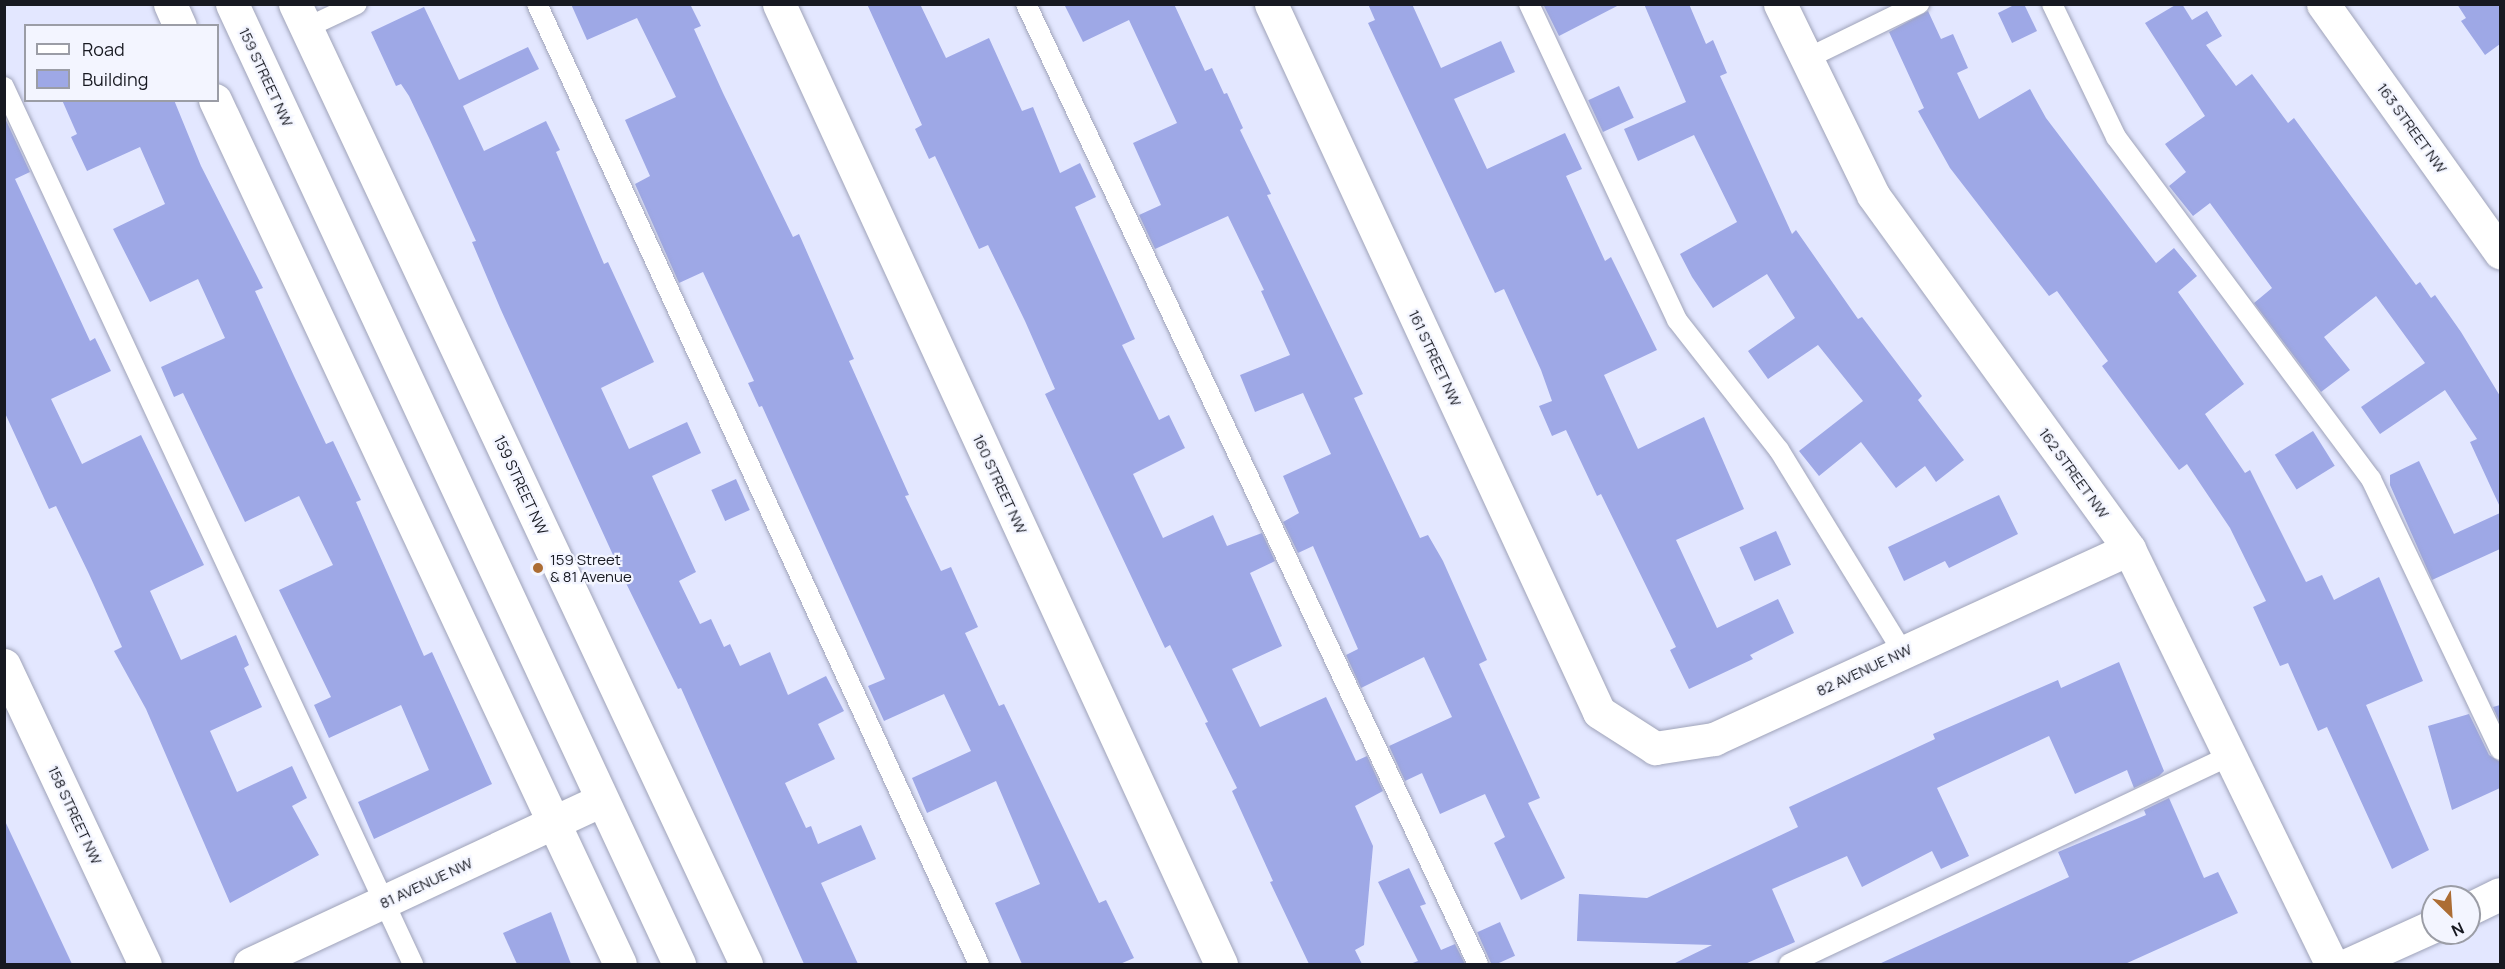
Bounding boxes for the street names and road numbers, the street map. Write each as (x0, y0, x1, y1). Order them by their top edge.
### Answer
street label: 159 STREET NW (235, 24, 297, 130)
street label: 163 STREET NW (2373, 79, 2451, 177)
street label: 161 STREET NW (1405, 307, 1465, 409)
street label: 162 STREET NW (2035, 424, 2113, 522)
street label: 160 STREET NW (969, 431, 1031, 537)
street label: 159 STREET NW (490, 432, 552, 538)
street label: 82 AVENUE NW (1814, 640, 1914, 700)
street label: 158 STREET NW (44, 763, 106, 867)
street label: 81 AVENUE NW (377, 854, 475, 912)

